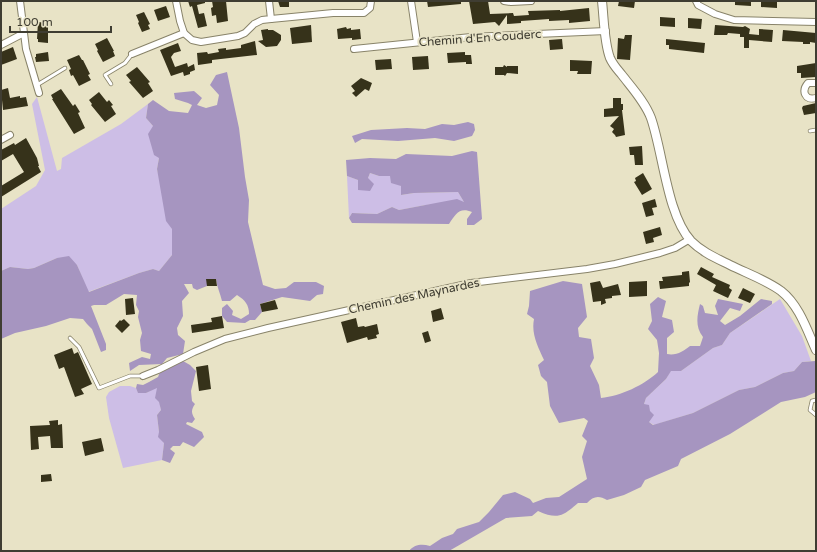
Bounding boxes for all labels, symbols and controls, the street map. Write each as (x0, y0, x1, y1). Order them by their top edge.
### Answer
scale bar (10, 8, 111, 34)
text: 100 m (16, 15, 53, 29)
street label: Chemin d'En Couderc (418, 27, 542, 49)
street label: Chemin des Maynardes (347, 275, 481, 317)

